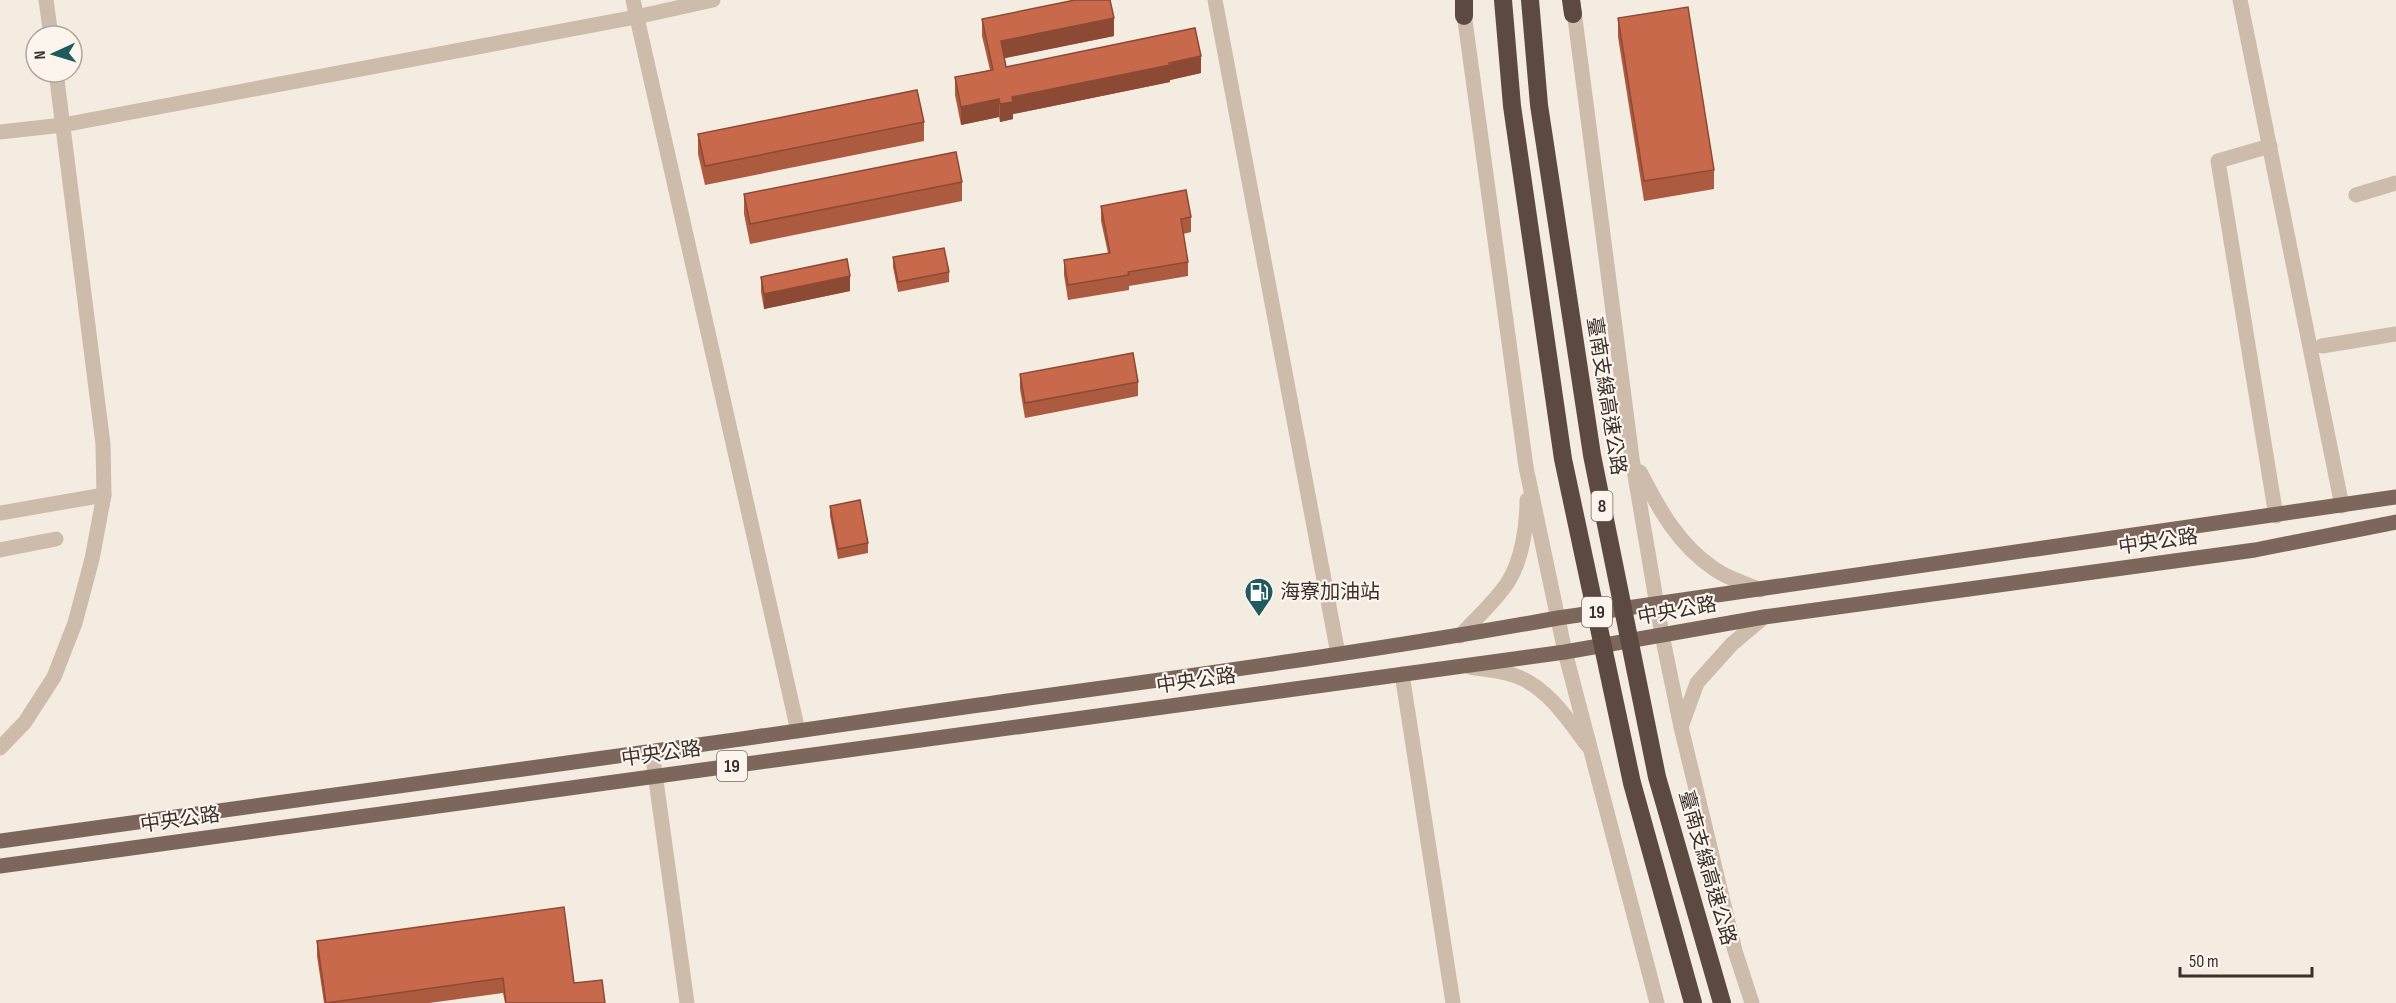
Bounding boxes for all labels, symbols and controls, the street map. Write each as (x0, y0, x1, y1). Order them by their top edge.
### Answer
north arrow (24, 24, 84, 84)
text: N (31, 50, 50, 60)
street label: 臺南支線高速公路 (1582, 315, 1630, 477)
road number: 8 (1592, 491, 1612, 521)
street label: 中央公路 (2117, 525, 2199, 559)
fuel station icon: 海寮加油站 (1243, 576, 1275, 618)
place label: 海寮加油站 (1280, 580, 1380, 604)
street label: 中央公路 (1636, 592, 1718, 630)
road number: 19 (1582, 597, 1612, 627)
street label: 中央公路 (1155, 664, 1237, 698)
street label: 中央公路 (620, 737, 702, 771)
road number: 19 (717, 751, 747, 781)
street label: 臺南支線高速公路 (1673, 788, 1741, 948)
street label: 中央公路 (139, 803, 221, 837)
scale bar (2180, 940, 2312, 978)
text: 50 m (2189, 951, 2219, 972)

